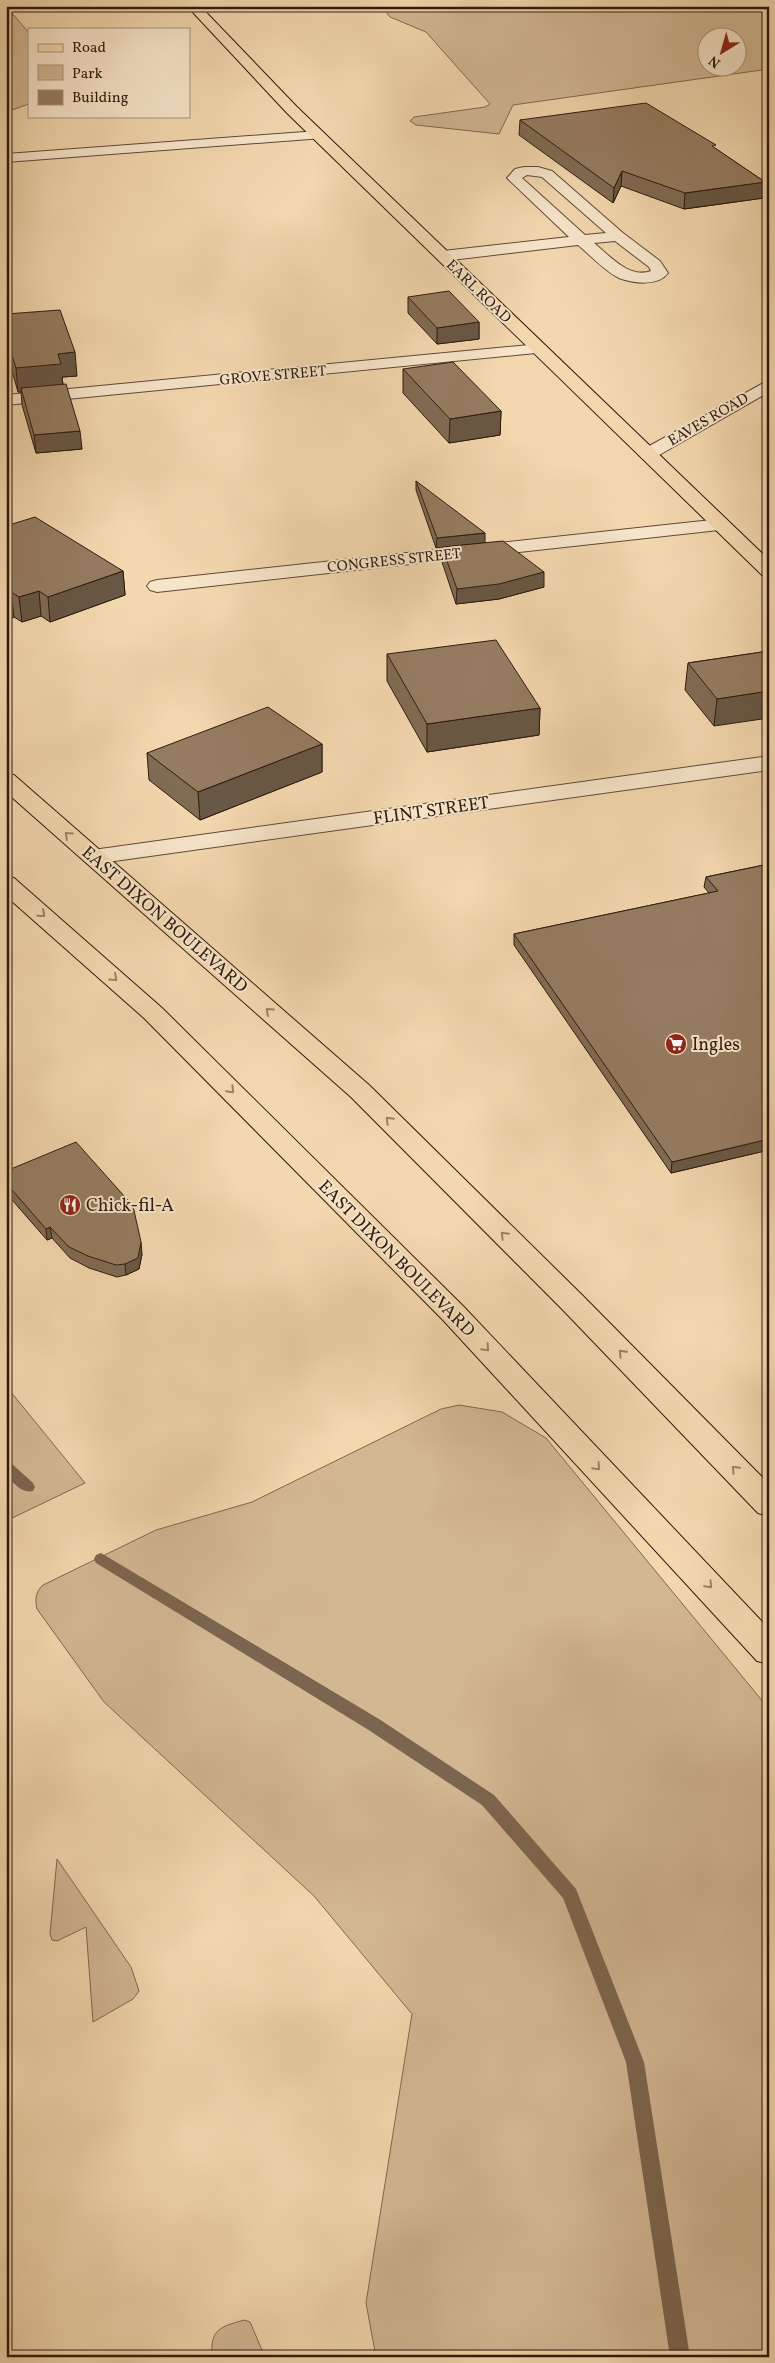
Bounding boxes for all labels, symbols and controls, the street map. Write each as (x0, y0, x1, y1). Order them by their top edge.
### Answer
legend (28, 28, 190, 118)
north arrow (698, 28, 748, 78)
text: Road (72, 38, 106, 59)
text: N (705, 51, 725, 72)
text: Park (72, 64, 103, 85)
text: Building (72, 88, 129, 109)
street label: EARL ROAD (441, 256, 515, 329)
street label: GROVE STREET (219, 361, 328, 392)
street label: EAVES ROAD (664, 389, 753, 452)
street label: CONGRESS STREET (326, 544, 462, 579)
street label: FLINT STREET (372, 791, 491, 832)
one-way arrow (64, 832, 73, 841)
street label: EAST DIXON BOULEVARD (75, 841, 253, 999)
one-way arrow (36, 908, 45, 917)
one-way arrow (108, 972, 117, 981)
one-way arrow (266, 1007, 275, 1016)
supermarket icon: Ingles (664, 1032, 688, 1056)
place label: Ingles (692, 1033, 740, 1058)
one-way arrow (225, 1085, 234, 1094)
one-way arrow (386, 1117, 395, 1126)
street label: EAST DIXON BOULEVARD (312, 1175, 480, 1343)
restaurant icon: Chick-fil-A (58, 1193, 82, 1217)
place label: Chick-fil-A (86, 1194, 174, 1219)
one-way arrow (501, 1231, 510, 1240)
one-way arrow (480, 1343, 489, 1352)
one-way arrow (618, 1350, 627, 1359)
one-way arrow (591, 1461, 600, 1470)
one-way arrow (732, 1466, 741, 1475)
one-way arrow (703, 1580, 712, 1589)

